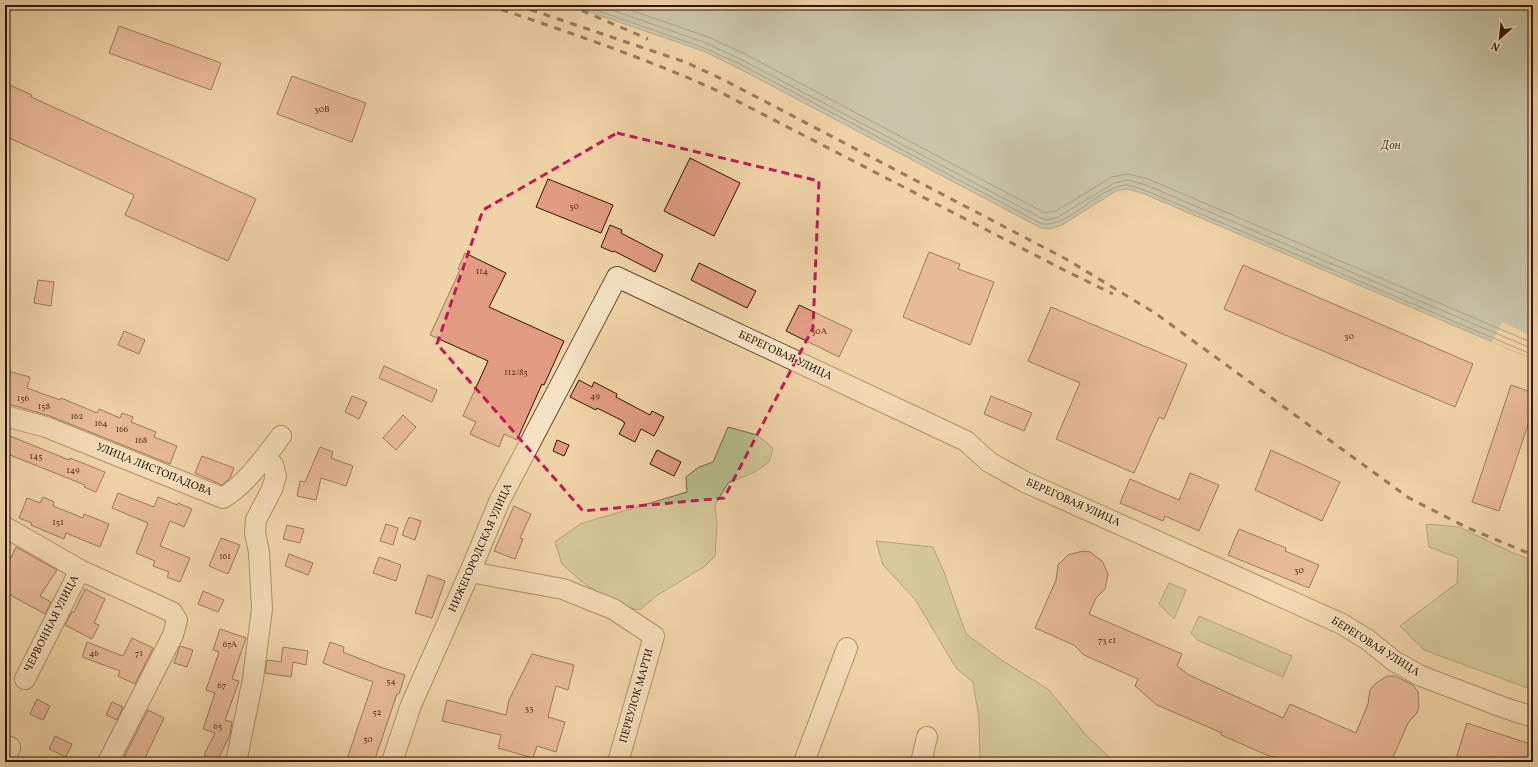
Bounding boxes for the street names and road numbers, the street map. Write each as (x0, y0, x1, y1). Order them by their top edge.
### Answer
street label: БЕРЕГОВАЯ УЛИЦА (736, 328, 835, 384)
street label: УЛИЦА ЛИСТОПАДОВА (94, 440, 214, 500)
street label: БЕРЕГОВАЯ УЛИЦА (1023, 475, 1123, 531)
street label: НИЖЕГОРОДСКАЯ УЛИЦА (446, 481, 516, 615)
street label: ЧЕРВОННАЯ УЛИЦА (21, 573, 83, 675)
street label: БЕРЕГОВАЯ УЛИЦА (1328, 614, 1422, 681)
street label: ПЕРЕУЛОК МАРТИ (616, 647, 658, 745)

